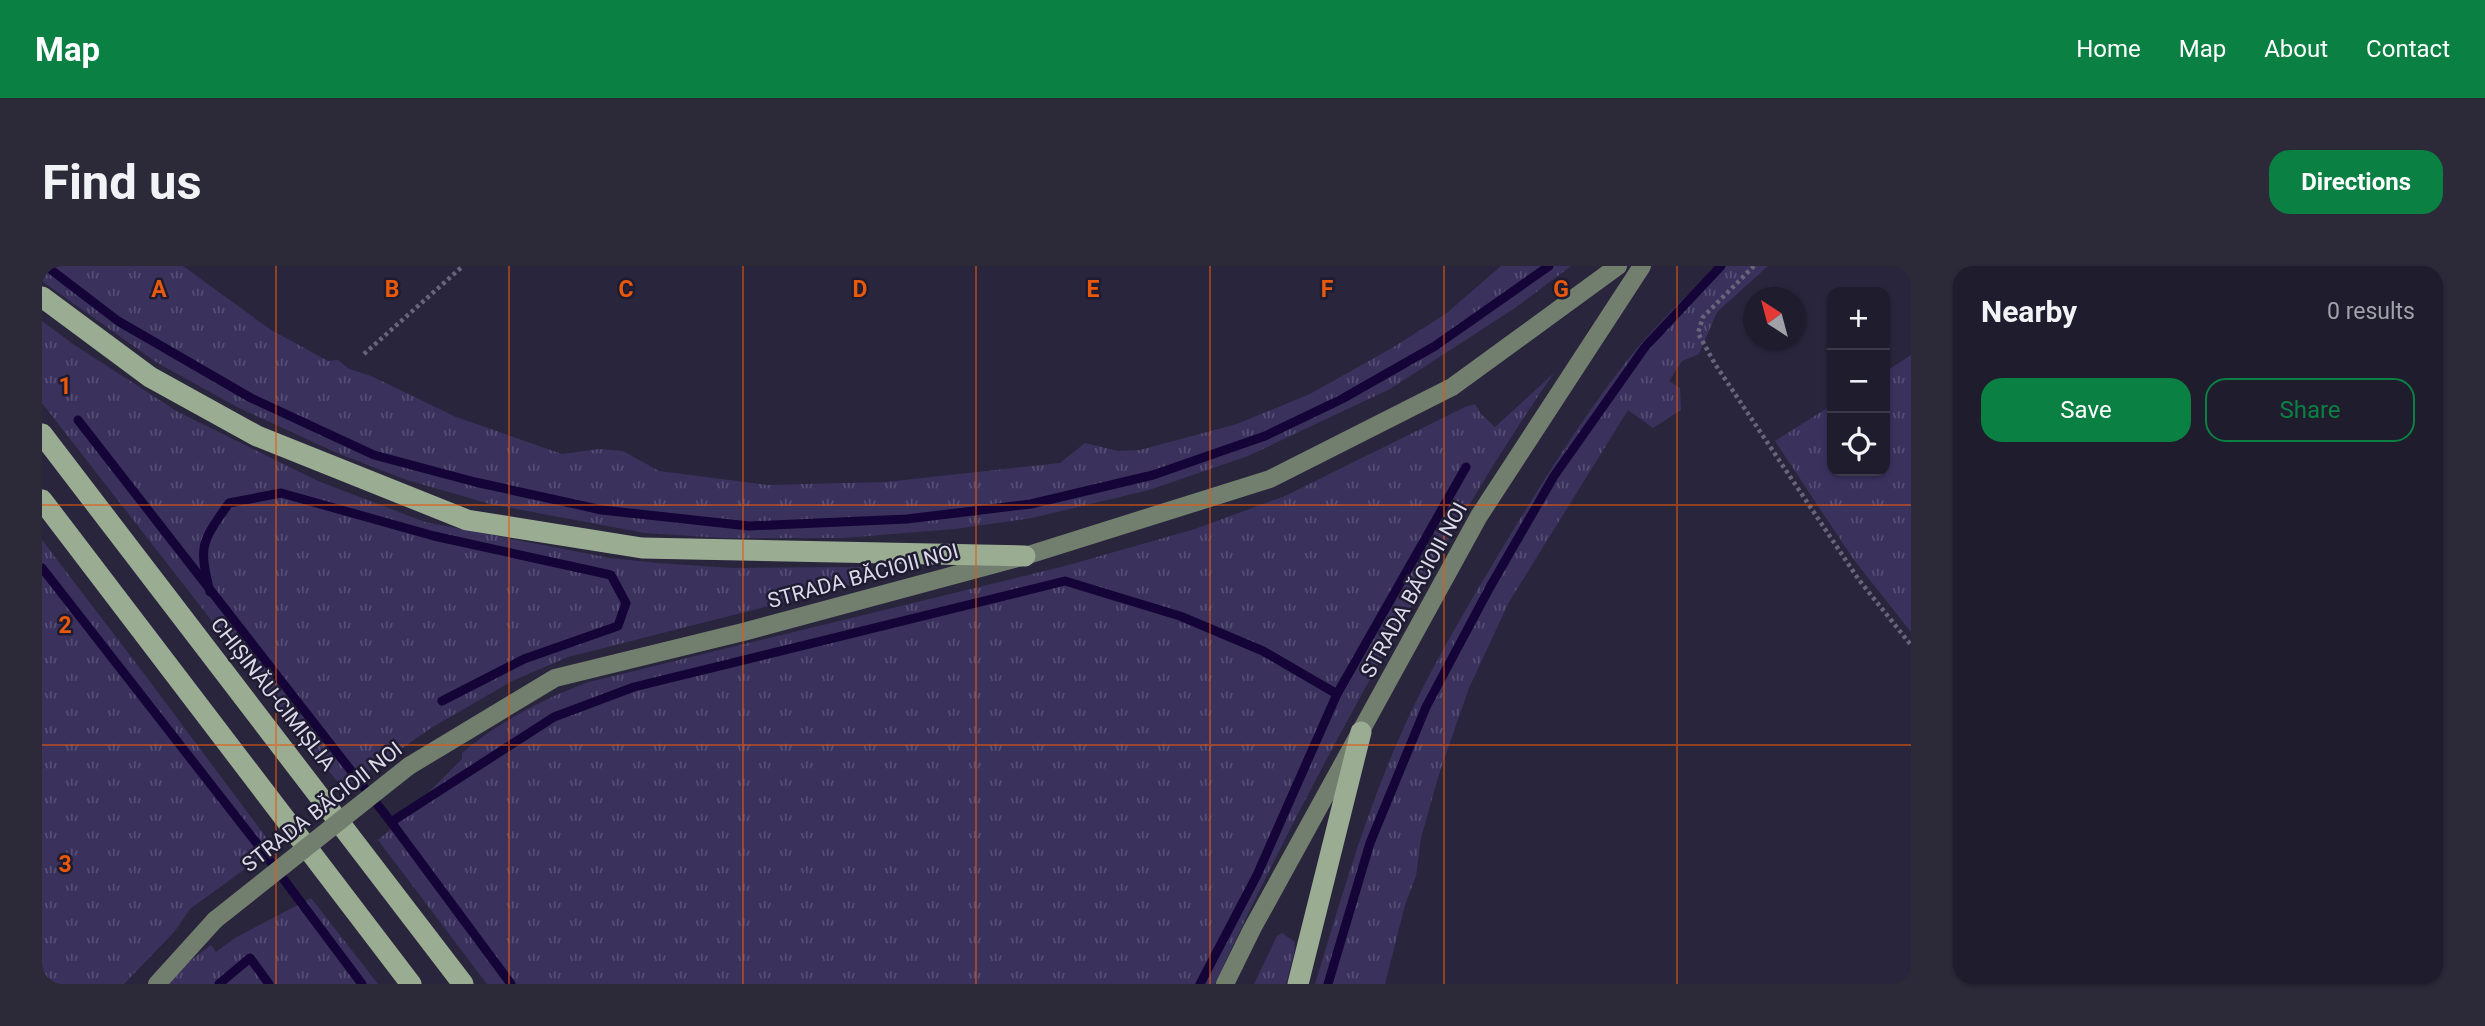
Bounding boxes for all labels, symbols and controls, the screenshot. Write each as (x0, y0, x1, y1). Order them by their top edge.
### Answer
text: Map (35, 30, 100, 69)
text: Home (2076, 35, 2141, 63)
text: Map (2179, 35, 2226, 63)
text: About (2264, 35, 2328, 63)
text: Contact (2366, 35, 2450, 63)
button: Directions (2269, 150, 2443, 214)
text: Find us (42, 154, 202, 211)
text: A (151, 276, 167, 303)
text: B (385, 276, 399, 303)
text: C (618, 276, 634, 303)
text: D (853, 276, 867, 303)
text: E (1087, 276, 1100, 303)
text: F (1321, 276, 1334, 303)
text: G (1553, 276, 1569, 303)
north arrow (1743, 287, 1806, 350)
map controls (1827, 287, 1890, 476)
button: + (1827, 287, 1890, 350)
text: Nearby (1981, 294, 2077, 329)
text: 0 results (2327, 298, 2415, 325)
button: − (1827, 350, 1890, 413)
text: 1 (58, 373, 72, 400)
button: Save (1981, 378, 2191, 442)
button: Share (2205, 378, 2415, 442)
button: locate (1827, 413, 1890, 476)
street label: STRADA BĂCIOII NOI (1356, 498, 1472, 682)
street label: STRADA BĂCIOII NOI (765, 539, 961, 613)
text: 2 (58, 612, 72, 639)
street label: CHIȘINĂU-CIMIȘLIA (206, 613, 340, 775)
street label: STRADA BĂCIOII NOI (237, 737, 407, 877)
text: 3 (58, 851, 72, 878)

